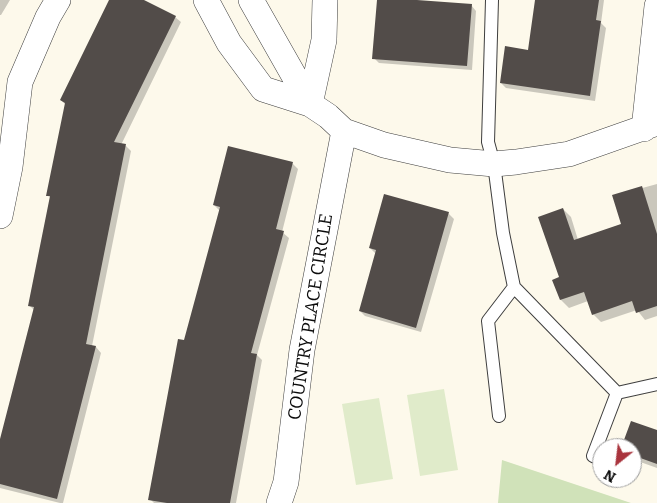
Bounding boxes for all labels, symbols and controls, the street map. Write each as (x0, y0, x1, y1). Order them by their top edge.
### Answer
street label: COUNTRY PLACE CIRCLE (284, 212, 338, 422)
north arrow (592, 438, 642, 488)
text: N (601, 466, 619, 486)

